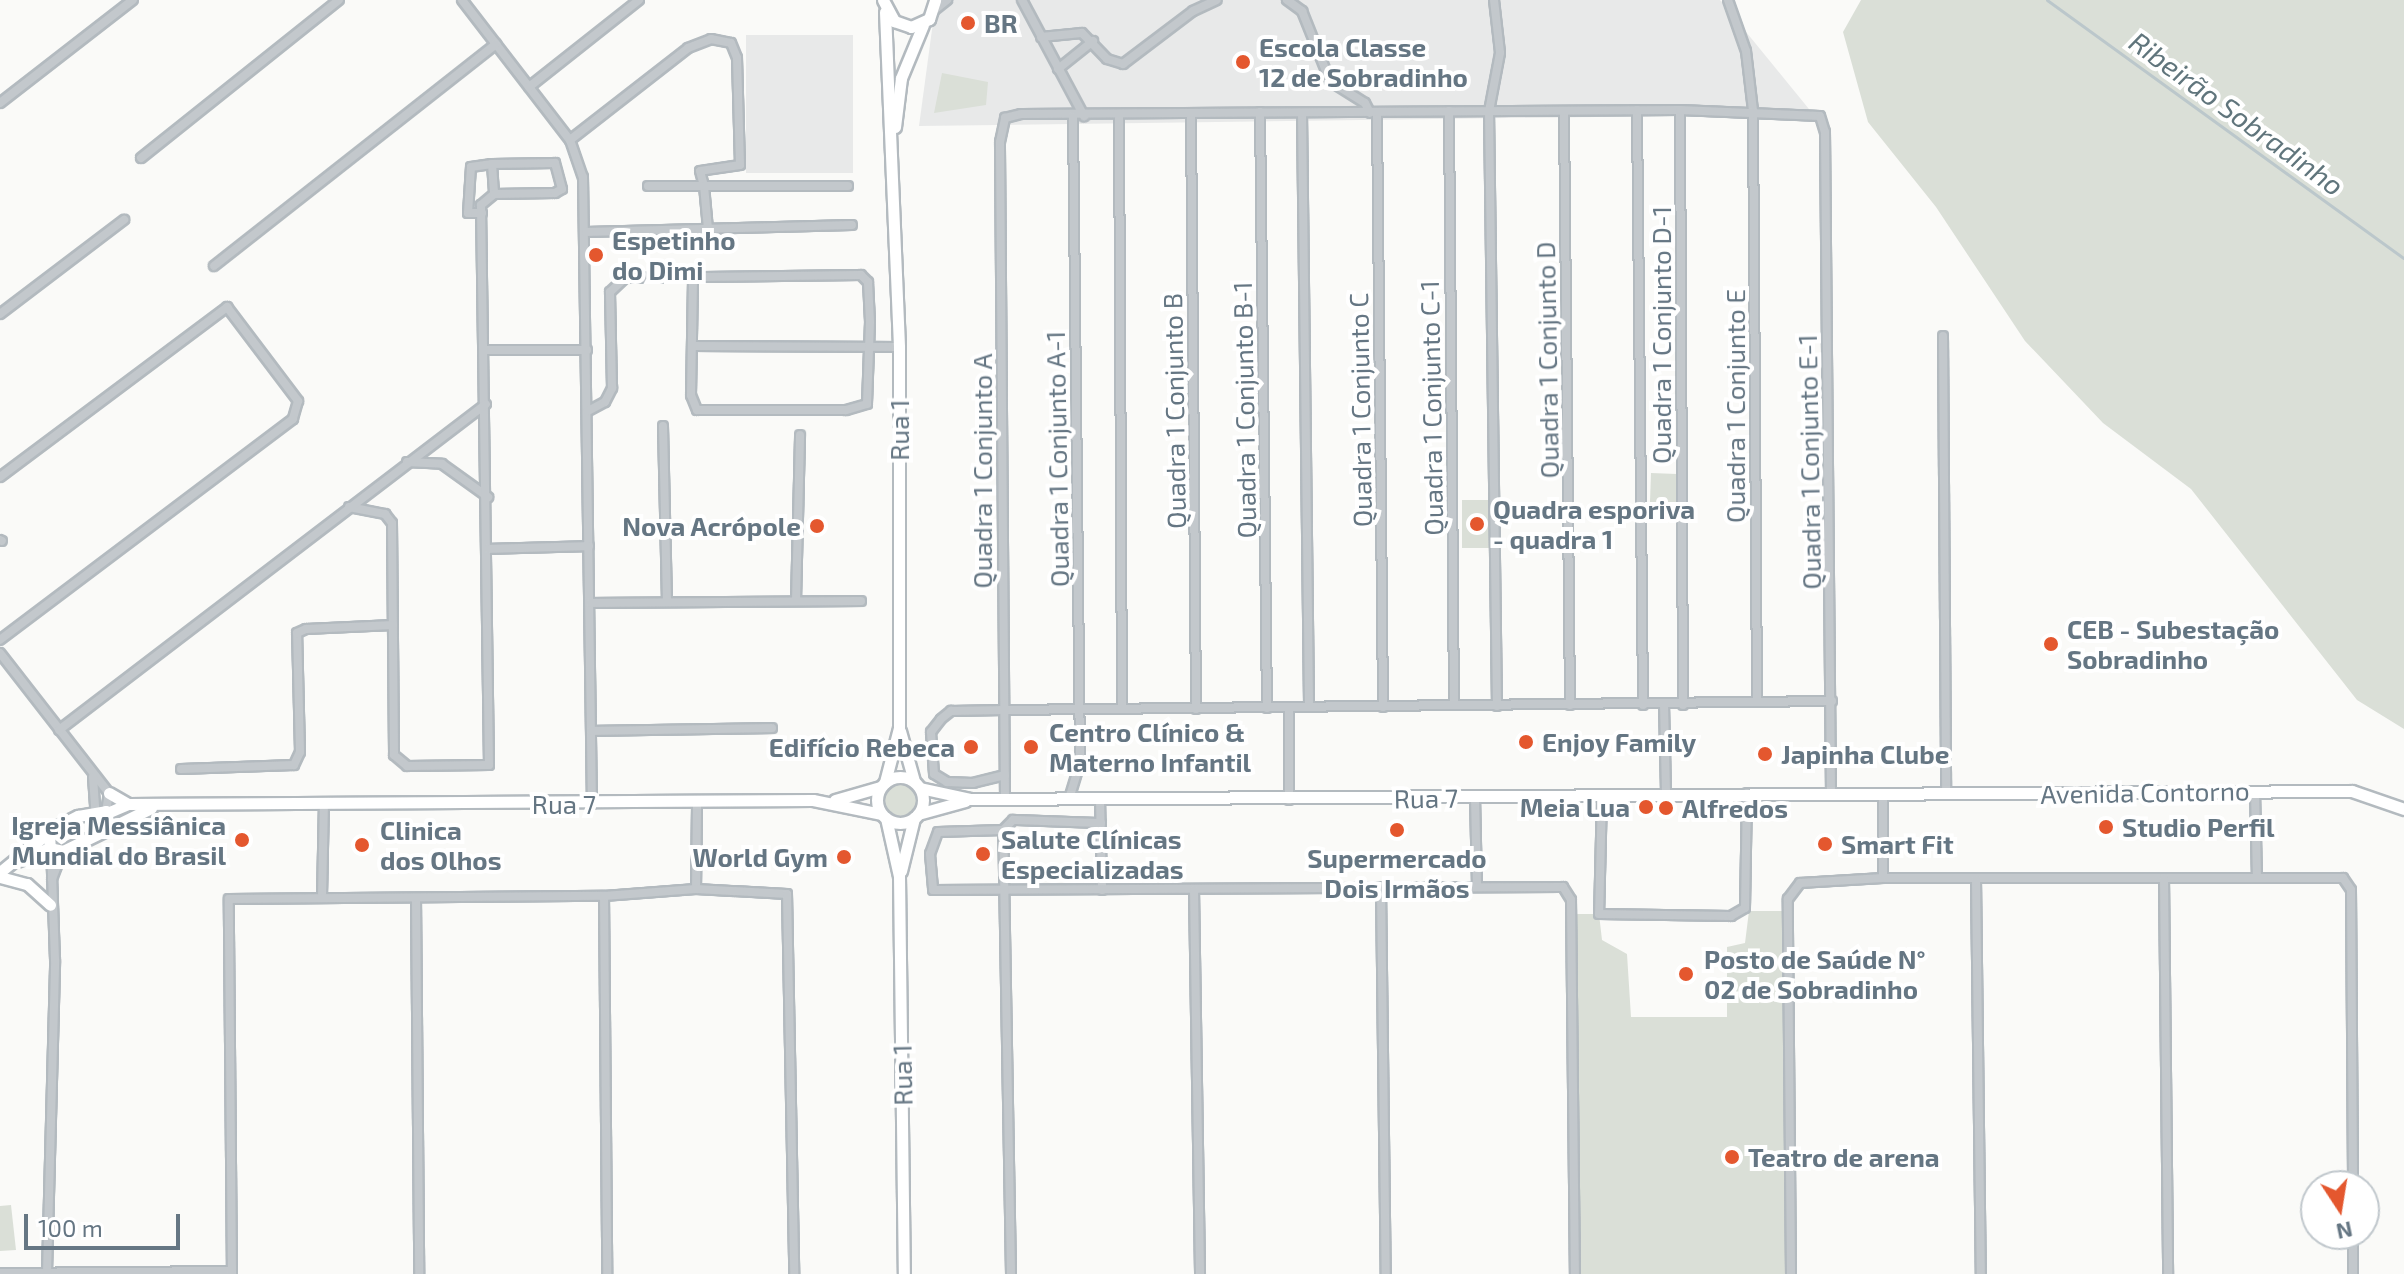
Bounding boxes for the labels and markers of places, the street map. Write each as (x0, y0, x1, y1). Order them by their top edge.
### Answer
place label: BR (984, 7, 1017, 39)
marker: BR (959, 14, 977, 32)
place label: Escola Classe 12 de Sobradinho (1259, 31, 1468, 92)
marker: Escola Classe 12 de Sobradinho (1234, 53, 1252, 71)
place label: Espetinho do Dimi (612, 224, 736, 286)
marker: Espetinho do Dimi (587, 246, 605, 264)
place label: Quadra esporiva - quadra 1 (1493, 493, 1695, 554)
place label: Nova Acrópole (622, 510, 801, 542)
marker: Quadra esporiva - quadra 1 (1468, 515, 1486, 533)
marker: Nova Acrópole (808, 517, 826, 535)
place label: CEB - Subestação Sobradinho (2067, 613, 2279, 674)
marker: CEB - Subestação Sobradinho (2042, 635, 2060, 653)
place label: Centro Clínico & Materno Infantil (1049, 716, 1251, 778)
place label: Enjoy Family (1542, 726, 1697, 758)
place label: Edifício Rebeca (769, 731, 955, 763)
marker: Enjoy Family (1517, 733, 1535, 751)
marker: Centro Clínico & Materno Infantil (1020, 736, 1042, 758)
marker: Edifício Rebeca (962, 738, 980, 756)
place label: Japinha Clube (1781, 738, 1949, 770)
marker: Japinha Clube (1756, 745, 1774, 763)
place label: Meia Lua (1520, 791, 1630, 823)
place label: Alfredos (1682, 792, 1788, 824)
marker: Meia Lua (1637, 798, 1655, 816)
marker: Alfredos (1657, 799, 1675, 817)
place label: Igreja Messiânica Mundial do Brasil (11, 809, 226, 870)
place label: Studio Perfil (2122, 811, 2275, 843)
place label: Clinica dos Olhos (380, 814, 501, 876)
marker: Studio Perfil (2097, 818, 2115, 836)
marker: Supermercado Dois Irmãos (1388, 821, 1406, 839)
place label: Salute Clínicas Especializadas (1001, 823, 1184, 884)
place label: Smart Fit (1841, 828, 1954, 860)
marker: Igreja Messiânica Mundial do Brasil (233, 831, 251, 849)
marker: Clinica dos Olhos (351, 834, 373, 856)
marker: Smart Fit (1816, 835, 1834, 853)
place label: World Gym (692, 841, 828, 873)
place label: Supermercado Dois Irmãos (1307, 842, 1487, 904)
marker: Salute Clínicas Especializadas (972, 843, 994, 865)
marker: World Gym (835, 848, 853, 866)
place label: Posto de Saúde N° 02 de Sobradinho (1704, 943, 1926, 1004)
marker: Posto de Saúde N° 02 de Sobradinho (1675, 963, 1697, 985)
place label: Teatro de arena (1748, 1141, 1940, 1173)
marker: Teatro de arena (1723, 1148, 1741, 1166)

